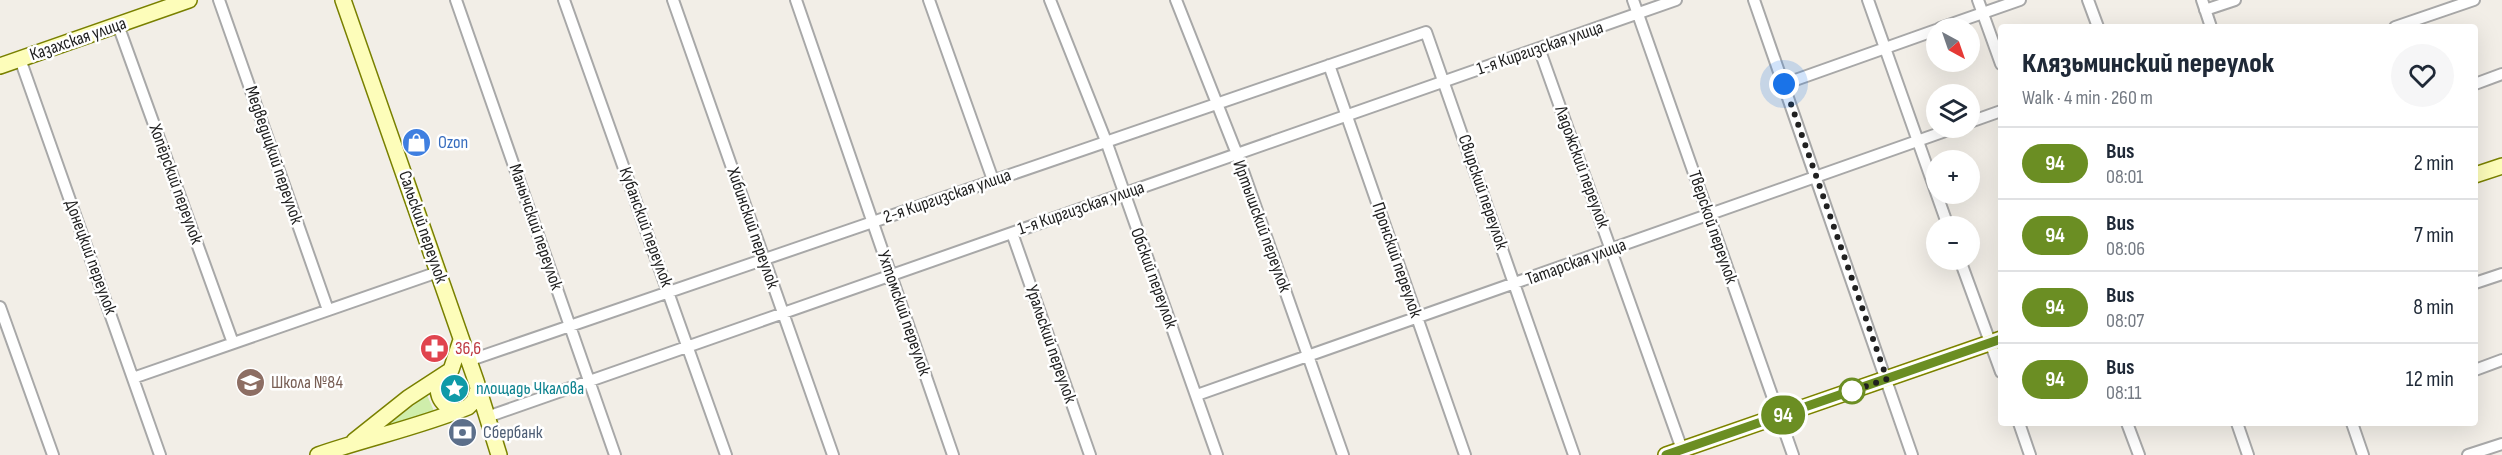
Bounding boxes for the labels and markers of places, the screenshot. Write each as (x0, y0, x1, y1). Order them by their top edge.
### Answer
shop icon: Ozon (401, 126, 433, 158)
place label: Ozon (438, 132, 468, 153)
pharmacy icon: 36,6 (418, 332, 450, 364)
place label: 36,6 (455, 338, 481, 359)
school or university icon: Школа №84 (234, 366, 266, 398)
place label: Школа №84 (271, 372, 344, 393)
place icon: площадь Чкалова (439, 372, 471, 404)
place label: площадь Чкалова (476, 378, 584, 399)
unlabelled marker (1839, 378, 1865, 404)
bank icon: Сбербанк (446, 416, 478, 448)
place label: Сбербанк (483, 422, 543, 443)

